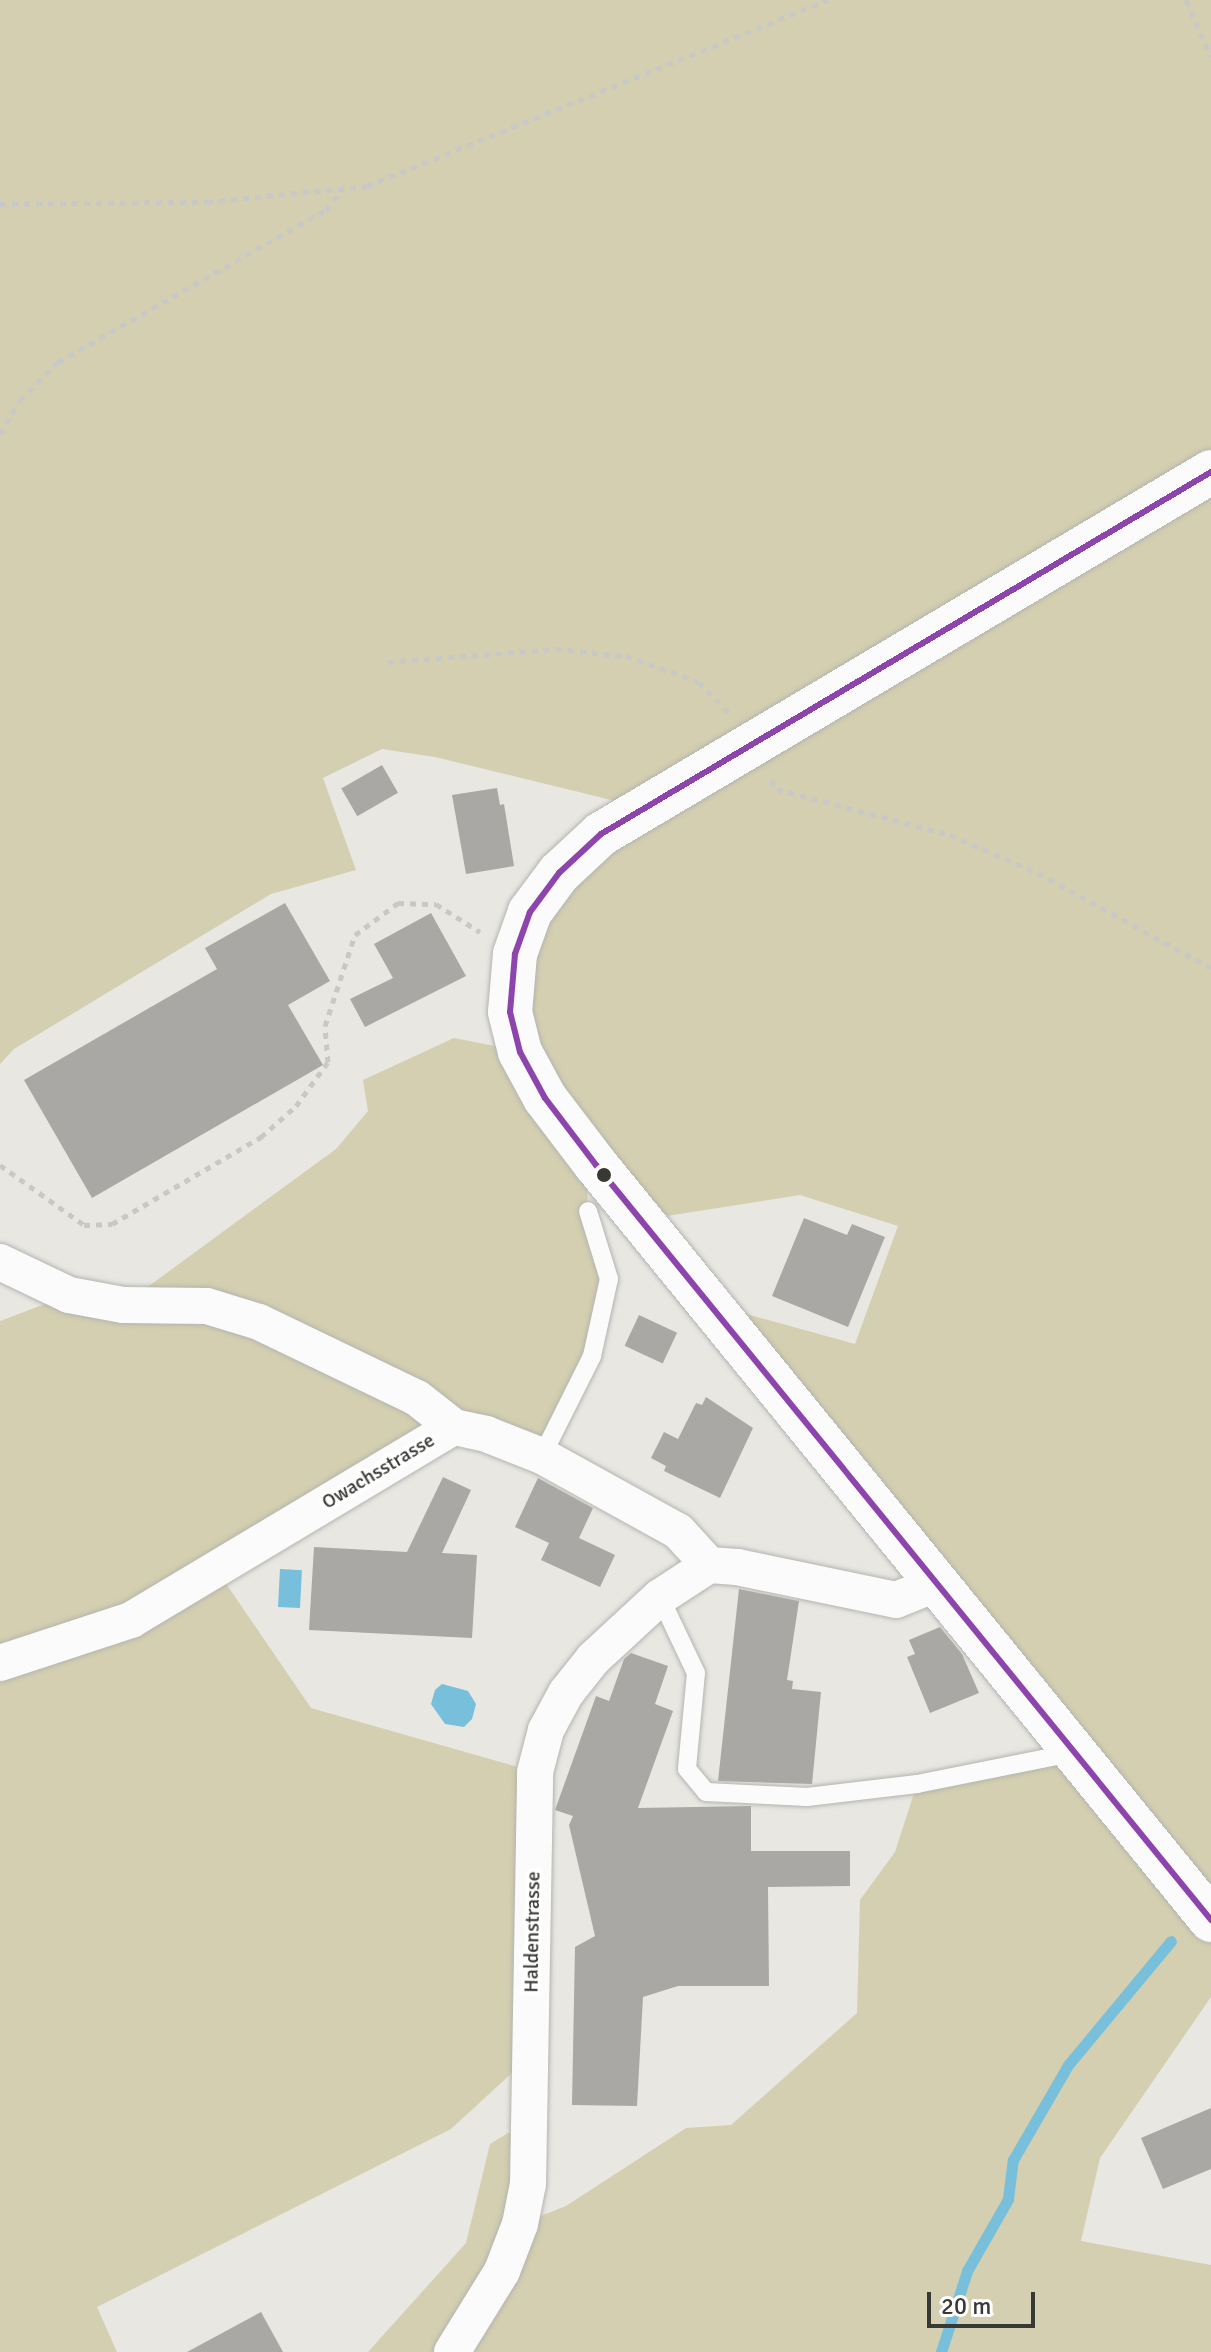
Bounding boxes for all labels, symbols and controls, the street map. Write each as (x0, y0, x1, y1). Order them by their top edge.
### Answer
unlabelled marker (596, 1167, 612, 1183)
street label: Owachsstrasse (317, 1428, 439, 1514)
street label: Haldenstrasse (519, 1871, 545, 1993)
scale bar (931, 2276, 1039, 2326)
text: 20 m (941, 2291, 991, 2321)

